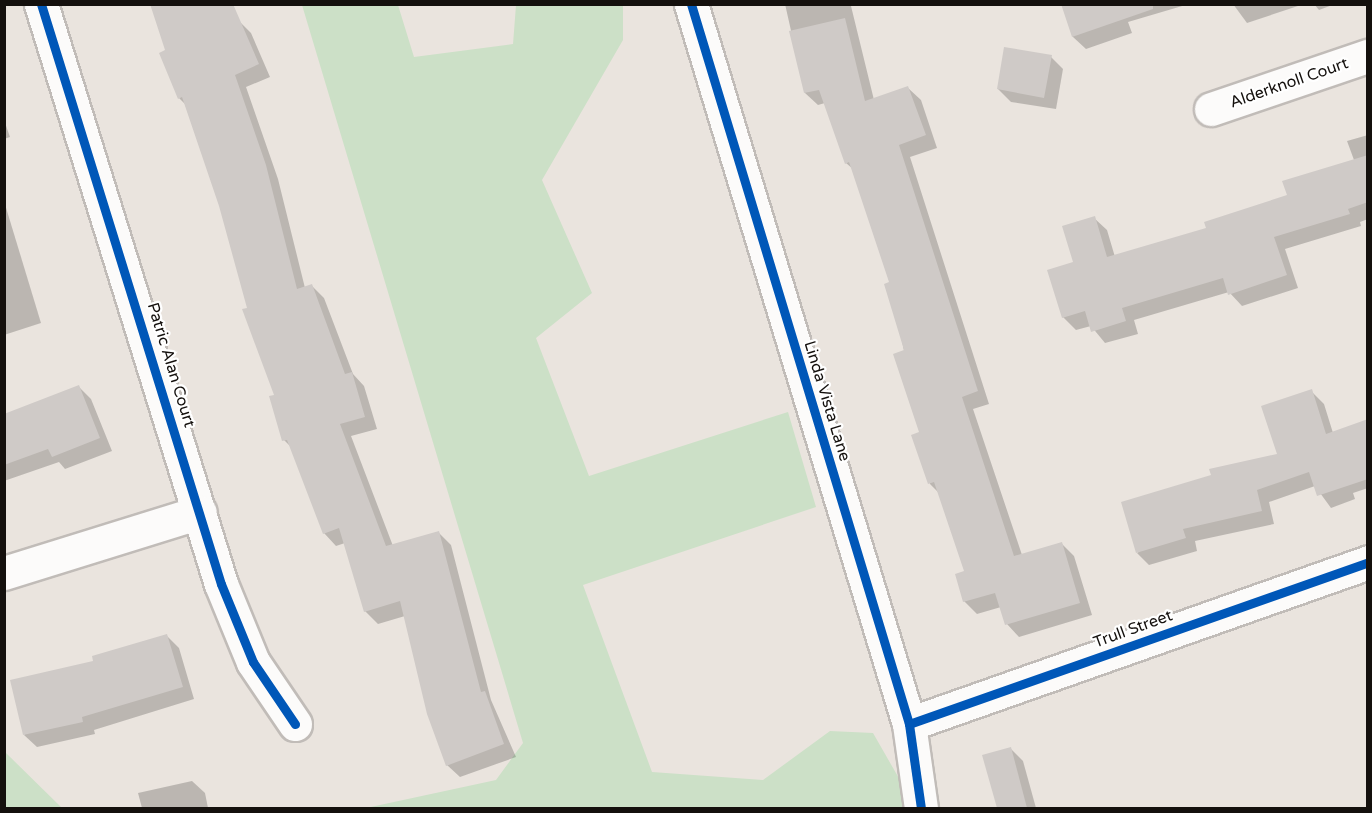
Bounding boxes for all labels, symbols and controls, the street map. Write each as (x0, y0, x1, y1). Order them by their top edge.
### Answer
street label: Alderknoll Court (1227, 54, 1351, 112)
street label: Patric Alan Court (143, 300, 199, 430)
street label: Linda Vista Lane (800, 338, 854, 464)
street label: Trull Street (1091, 606, 1175, 652)

